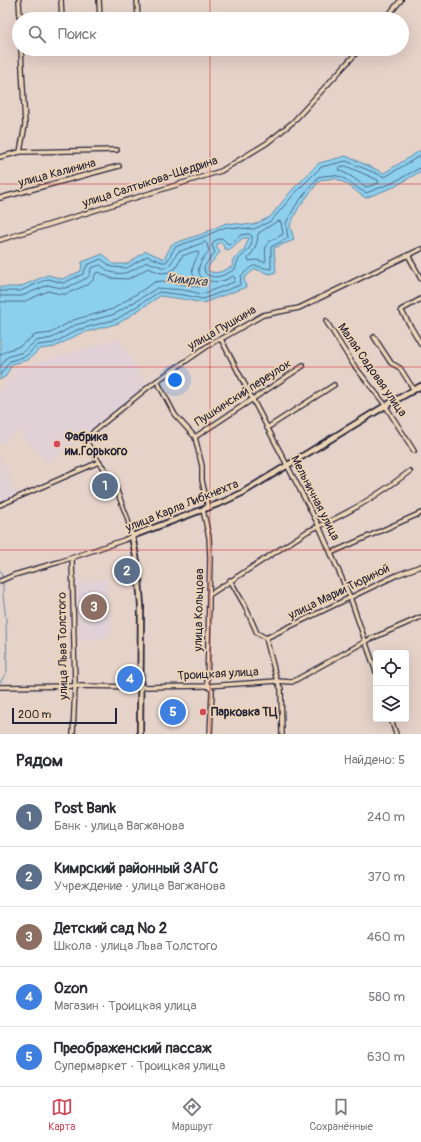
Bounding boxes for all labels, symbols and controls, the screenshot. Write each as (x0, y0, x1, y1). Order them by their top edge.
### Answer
search box (12, 12, 409, 56)
icon: search (26, 23, 48, 45)
text: Поиск (58, 25, 97, 44)
street label: улица Салтыкова-Щедрина (80, 153, 220, 211)
street label: улица Калинина (16, 155, 98, 191)
water label: Кимрка (166, 270, 209, 290)
street label: улица Пушкина (184, 302, 259, 354)
street label: Малая Садовая улица (334, 320, 410, 420)
street label: Пушкинский переулок (192, 356, 294, 430)
your location (165, 370, 185, 390)
place label: Фабрика им.Горького (64, 430, 128, 459)
marker: Фабрика им.Горького (52, 439, 62, 449)
street label: Мельничная улица (287, 453, 343, 543)
pin: 1 (92, 471, 118, 501)
street label: улица Карла Либкнехта (123, 476, 241, 536)
pin: 2 (114, 556, 140, 586)
street label: улица Марии Тюриной (285, 561, 392, 623)
street label: улица Кольцова (191, 568, 207, 653)
street label: улица Льва Толстого (55, 592, 71, 701)
pin: 3 (81, 592, 107, 622)
map controls (373, 650, 409, 722)
button: locate (373, 650, 409, 686)
pin: 4 (117, 664, 143, 694)
street label: Троицкая улица (177, 664, 260, 684)
button: layers (373, 686, 409, 722)
pin: 5 (160, 697, 186, 727)
place label: Парковка ТЦ (211, 705, 278, 720)
scale bar (12, 706, 117, 725)
marker: Парковка ТЦ (198, 707, 208, 717)
text: 200 m (18, 708, 51, 721)
text: Рядом (16, 750, 63, 771)
text: Найдено: 5 (343, 752, 405, 768)
text: Post Bank (54, 799, 116, 818)
text: 1 (26, 809, 32, 825)
text: 240 m (367, 809, 405, 825)
text: Банк · улица Вагжанова (54, 818, 184, 834)
text: Кимрский районный ЗАГС (54, 859, 218, 878)
text: 2 (25, 869, 33, 885)
text: 370 m (368, 869, 405, 885)
text: Учреждение · улица Вагжанова (54, 878, 225, 894)
text: Детский сад № 2 (54, 919, 167, 938)
text: 3 (25, 929, 33, 945)
text: 460 m (367, 929, 405, 945)
text: Школа · улица Льва Толстого (54, 938, 218, 954)
text: Ozon (54, 979, 88, 998)
text: 4 (25, 989, 33, 1005)
text: 580 m (368, 989, 405, 1005)
text: Магазин · Троицкая улица (54, 998, 197, 1014)
text: Преображенский пассаж (54, 1039, 212, 1058)
text: 5 (25, 1049, 33, 1065)
text: 630 m (367, 1049, 405, 1065)
text: Супермаркет · Троицкая улица (54, 1058, 225, 1074)
tab: Карта (48, 1096, 75, 1133)
tab: Маршрут (172, 1096, 213, 1133)
tab: Сохранённые (309, 1096, 373, 1133)

